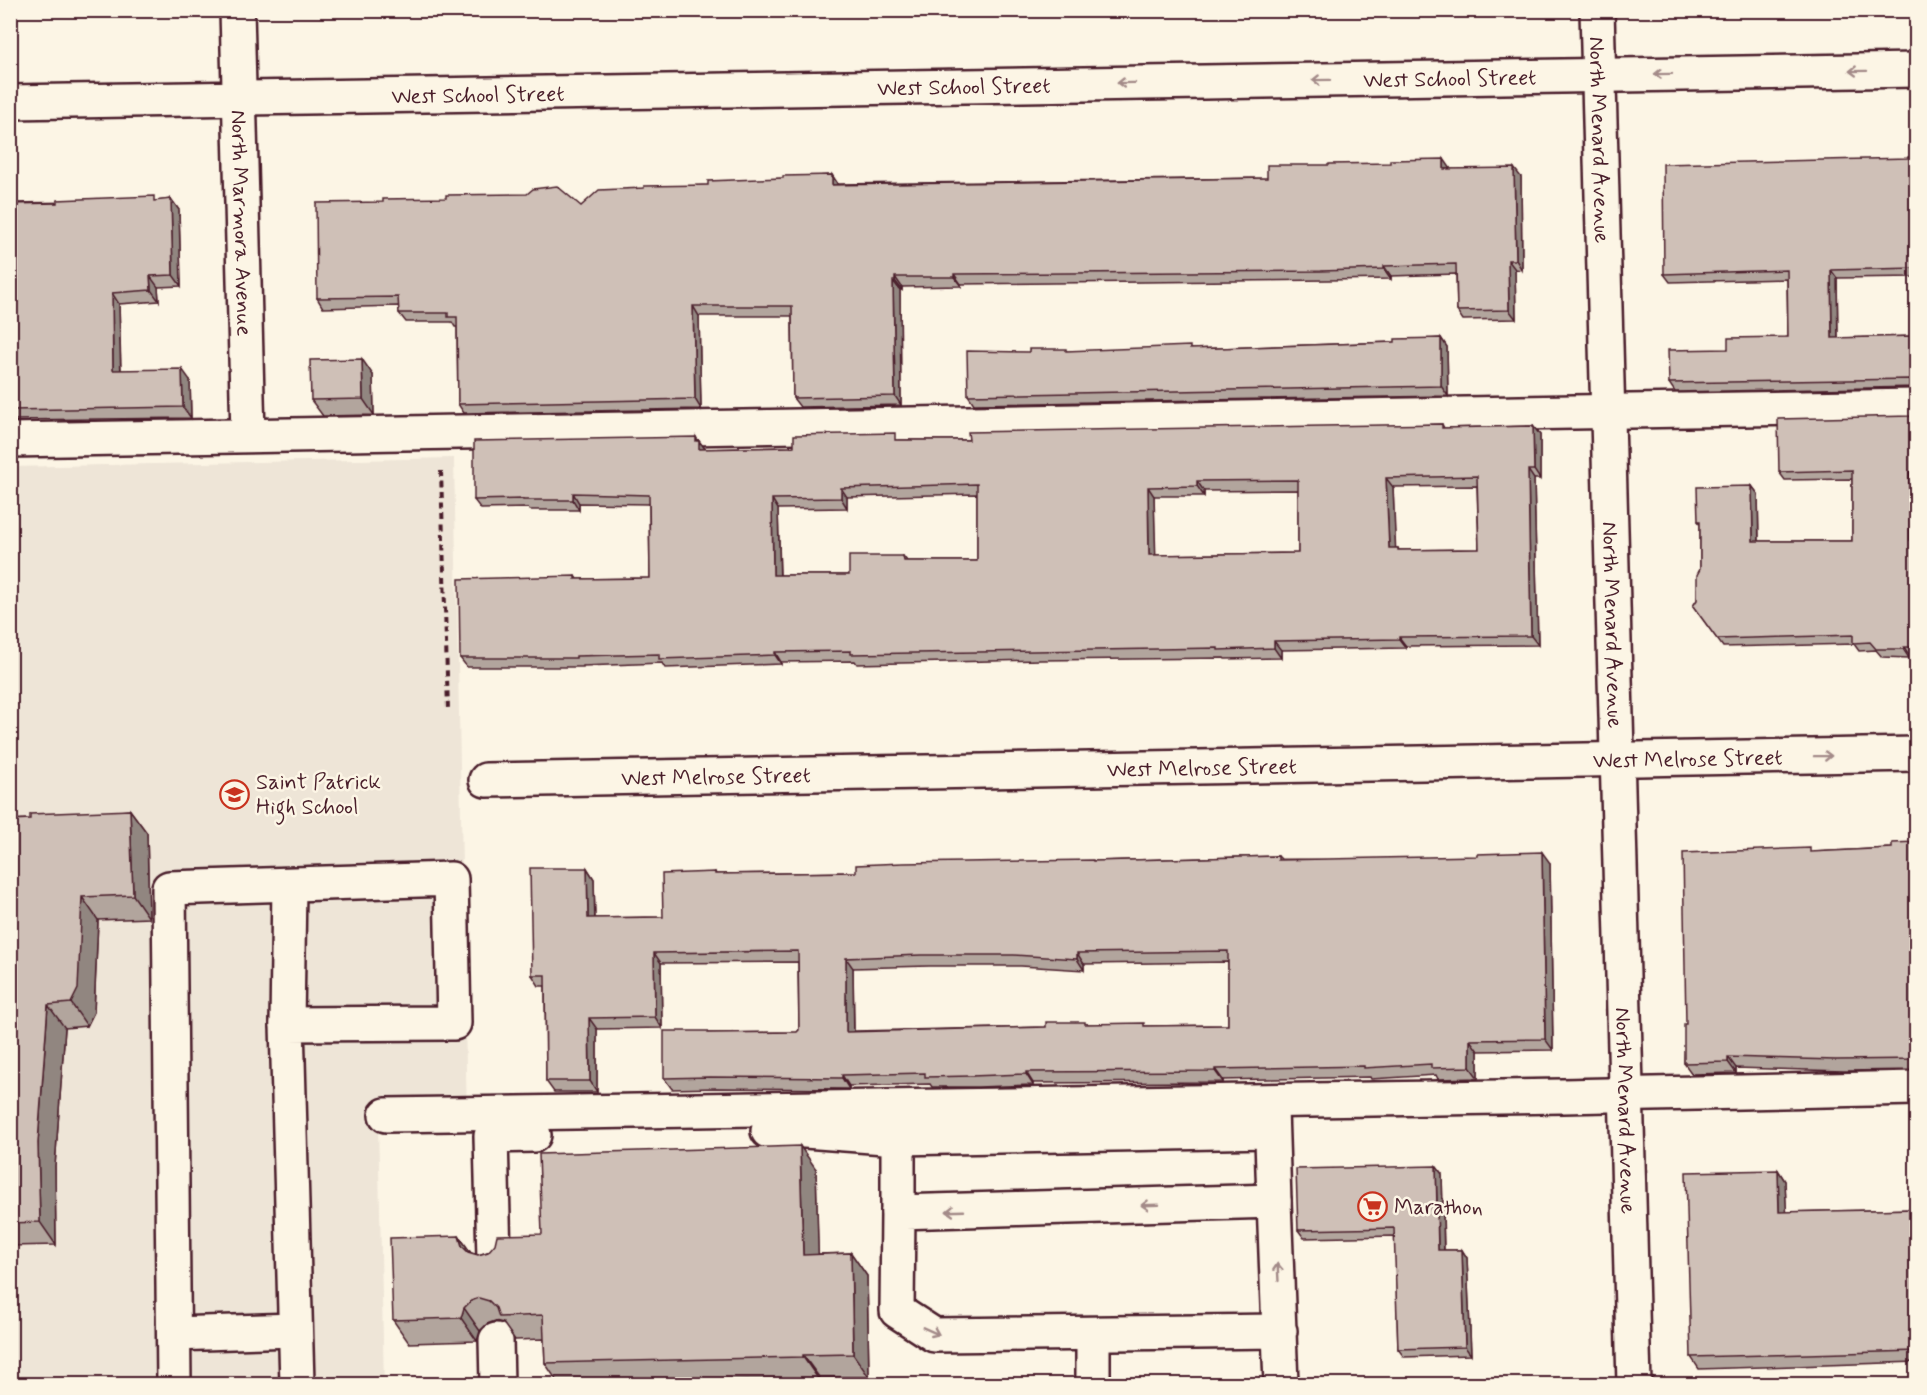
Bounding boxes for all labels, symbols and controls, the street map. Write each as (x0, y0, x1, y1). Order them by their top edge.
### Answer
street label: North Menard Avenue (1582, 36, 1615, 244)
street label: West School Street (1363, 64, 1537, 95)
one-way arrow (1849, 65, 1869, 77)
one-way arrow (1654, 68, 1674, 80)
street label: West School Street (877, 73, 1051, 103)
one-way arrow (1312, 74, 1332, 86)
one-way arrow (1117, 77, 1137, 89)
street label: West School Street (391, 81, 565, 112)
street label: North Marmora Avenue (224, 109, 257, 337)
street label: North Menard Avenue (1595, 521, 1628, 729)
street label: West Melrose Street (1593, 744, 1783, 776)
one-way arrow (1812, 750, 1832, 762)
street label: West Melrose Street (1107, 753, 1297, 785)
street label: West Melrose Street (621, 762, 811, 794)
place label: Saint Patrick High School (256, 769, 381, 825)
school or university icon: Saint Patrick High School (219, 778, 251, 810)
street label: North Menard Avenue (1608, 1007, 1641, 1214)
supermarket icon: Marathon (1357, 1190, 1389, 1222)
place label: Marathon (1394, 1194, 1483, 1222)
one-way arrow (1141, 1199, 1161, 1211)
one-way arrow (946, 1205, 966, 1216)
one-way arrow (1272, 1263, 1283, 1283)
one-way arrow (921, 1326, 939, 1337)

